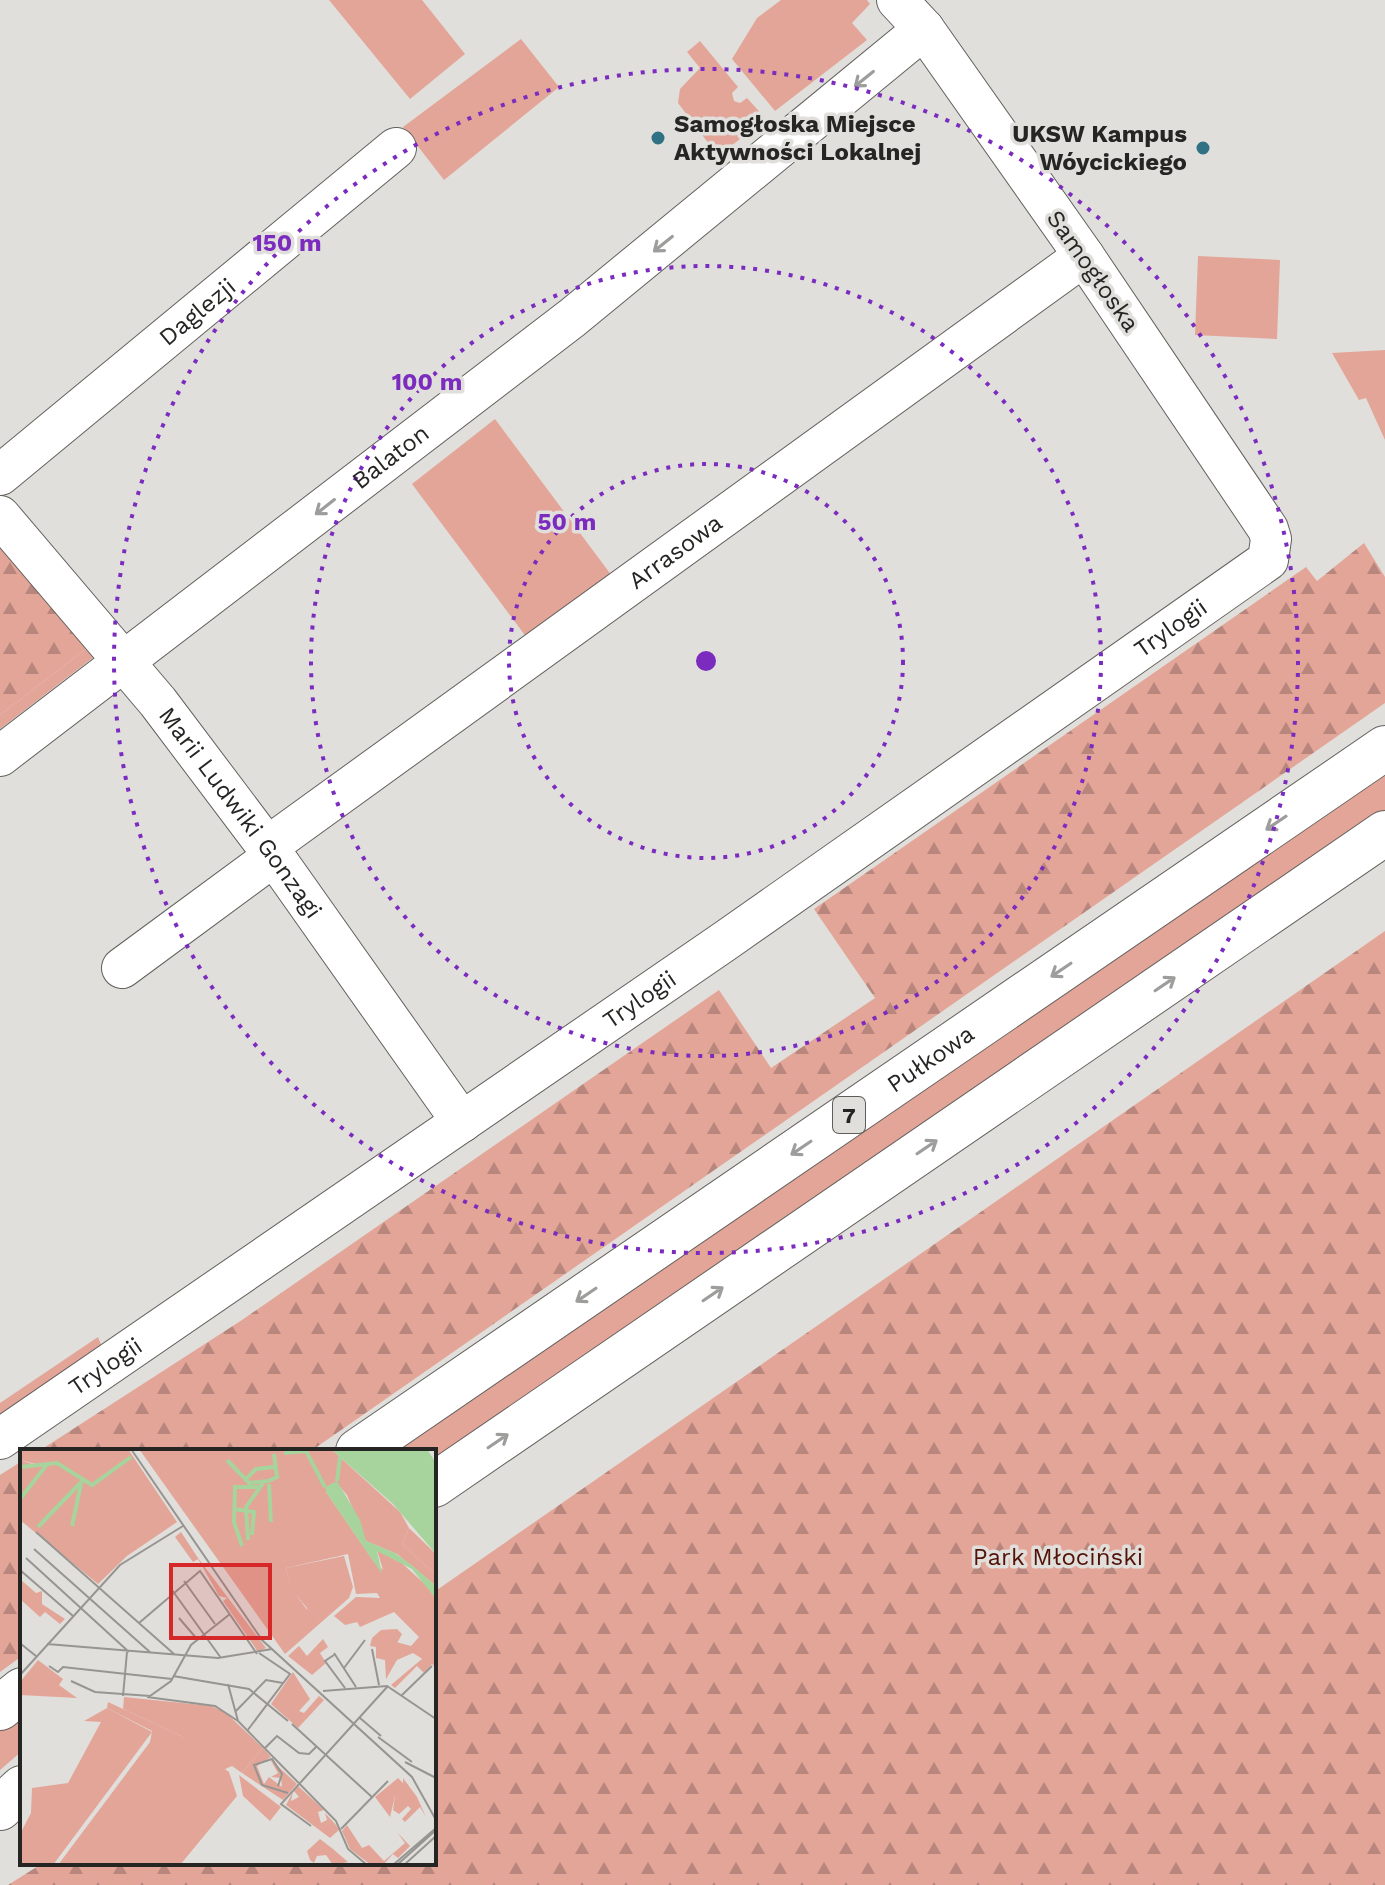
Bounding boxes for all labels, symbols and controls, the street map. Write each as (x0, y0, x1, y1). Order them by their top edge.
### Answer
one-way arrow (854, 70, 874, 88)
place label: Samogłoska Miejsce Aktywności Lokalnej (674, 110, 921, 166)
place label: UKSW Kampus Wóycickiego (1012, 120, 1187, 176)
marker: Samogłoska Miejsce Aktywności Lokalnej (649, 129, 667, 147)
marker: UKSW Kampus Wóycickiego (1194, 139, 1212, 157)
street label: Samogłoska (1041, 205, 1145, 337)
text: 150 m (252, 229, 322, 257)
one-way arrow (653, 235, 673, 253)
street label: Daglezji (154, 272, 241, 352)
text: 100 m (392, 368, 462, 396)
street label: Balaton (347, 419, 435, 495)
one-way arrow (315, 499, 336, 516)
text: 50 m (538, 508, 596, 536)
street label: Arrasowa (623, 508, 728, 595)
street label: Trylogii (1129, 593, 1212, 663)
centre of rings (692, 647, 720, 675)
street label: Marii Ludwiki Gonzagi (153, 702, 328, 924)
one-way arrow (1265, 815, 1288, 831)
one-way arrow (1051, 961, 1073, 978)
street label: Trylogii (598, 965, 682, 1034)
one-way arrow (1153, 976, 1175, 992)
street label: Pułkowa (882, 1019, 979, 1099)
road number: 7 (833, 1097, 865, 1133)
one-way arrow (916, 1139, 938, 1155)
one-way arrow (790, 1140, 812, 1156)
one-way arrow (701, 1286, 723, 1302)
one-way arrow (576, 1287, 598, 1303)
street label: Trylogii (64, 1332, 147, 1401)
one-way arrow (487, 1433, 509, 1449)
inset map (20, 1449, 436, 1865)
park label: Park Młociński (973, 1543, 1143, 1571)

